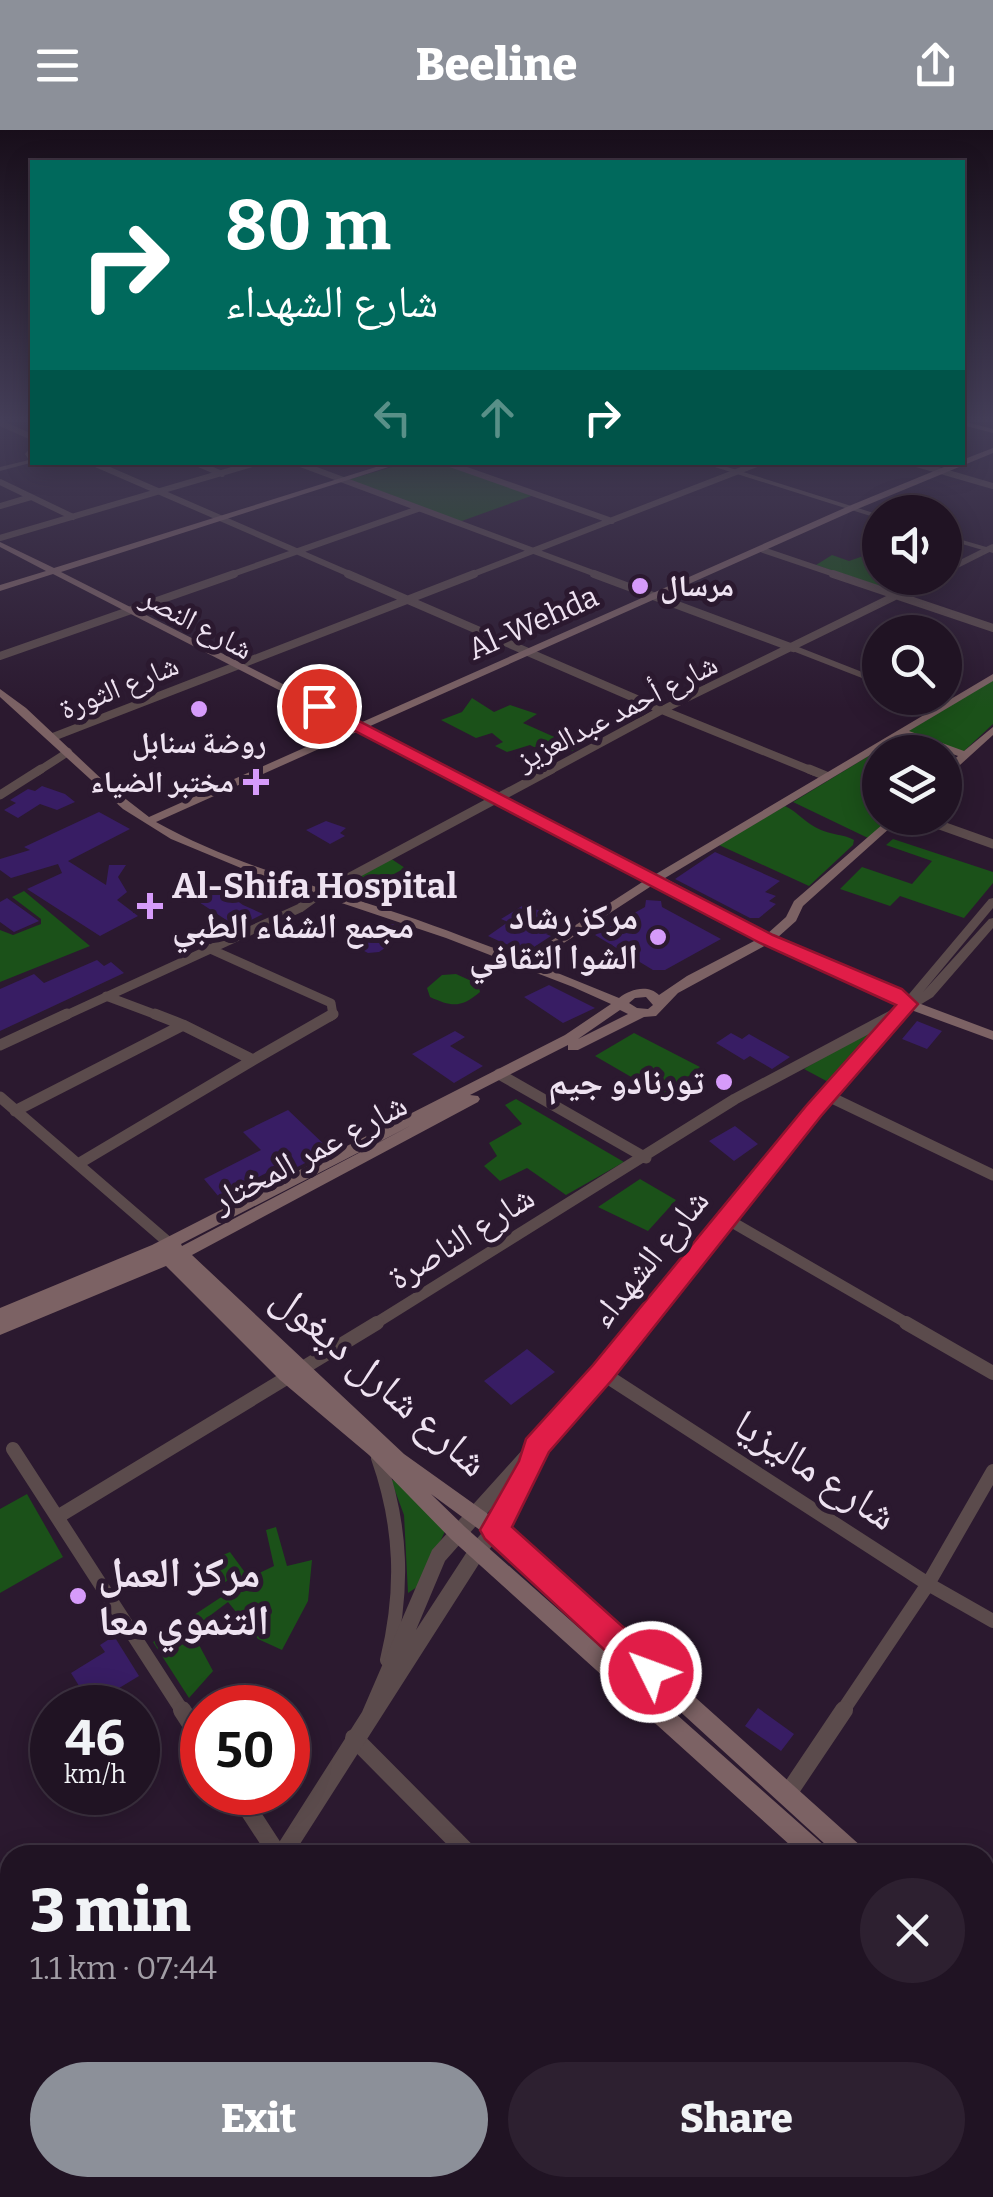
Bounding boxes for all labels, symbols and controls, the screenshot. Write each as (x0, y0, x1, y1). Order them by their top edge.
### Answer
icon: menu (30, 38, 85, 93)
text: Beeline (416, 38, 577, 92)
icon: share (908, 38, 963, 93)
text: 80 m (225, 184, 391, 268)
icon: right (60, 200, 190, 330)
text: شارع الشهداء (225, 275, 438, 329)
icon: left (365, 390, 420, 445)
icon: ahead (470, 390, 525, 445)
icon: right (575, 390, 630, 445)
map controls (862, 495, 962, 835)
button: sound (862, 495, 962, 595)
place label: مرسال (660, 568, 734, 604)
marker: مرسال (629, 575, 651, 597)
street label: شارع النصر (134, 578, 259, 668)
street label: Al-Wehda (462, 578, 604, 668)
button: search (862, 615, 962, 715)
street label: شارع أحمد عبدالعزيز (509, 645, 724, 779)
street label: شارع الثورة (54, 647, 184, 728)
pin (277, 664, 362, 749)
icon: arrive (292, 679, 347, 734)
marker: روضة سنابل (188, 698, 210, 720)
place label: روضة سنابل (132, 725, 266, 761)
button: layers (862, 735, 962, 835)
place label: مختبر الضياء (90, 764, 234, 800)
marker: مختبر الضياء (243, 769, 269, 795)
place label: Al-Shifa Hospital مجمع الشفاء الطبي (172, 865, 457, 954)
marker: Al-Shifa Hospital مجمع الشفاء الطبي (137, 893, 163, 919)
place label: مركز رشاد الشوا الثقافي (469, 896, 638, 985)
marker: مركز رشاد الشوا الثقافي (647, 926, 669, 948)
place label: تورنادو جيم (548, 1061, 705, 1105)
marker: تورنادو جيم (713, 1071, 735, 1093)
street label: شارع عمر المختار (203, 1083, 414, 1222)
street label: شارع الناصرة (380, 1176, 542, 1299)
street label: شارع الشهداء (580, 1180, 718, 1336)
street label: شارع شارل ديغول (261, 1272, 499, 1488)
street label: شارع ماليزيا (724, 1399, 906, 1542)
place label: مركز العمل التنموي معا (98, 1548, 269, 1653)
marker: مركز العمل التنموي معا (67, 1585, 89, 1607)
position arrow (599, 1620, 703, 1724)
speed limit sign: 50 (180, 1685, 310, 1815)
text: 46 (65, 1708, 125, 1768)
text: km/h (64, 1760, 126, 1790)
text: 3 min (30, 1875, 191, 1947)
button: close (860, 1878, 965, 1983)
text: 1.1 km · 07:44 (30, 1949, 217, 1987)
button: Exit (30, 2062, 488, 2177)
button: Share (508, 2062, 965, 2177)

